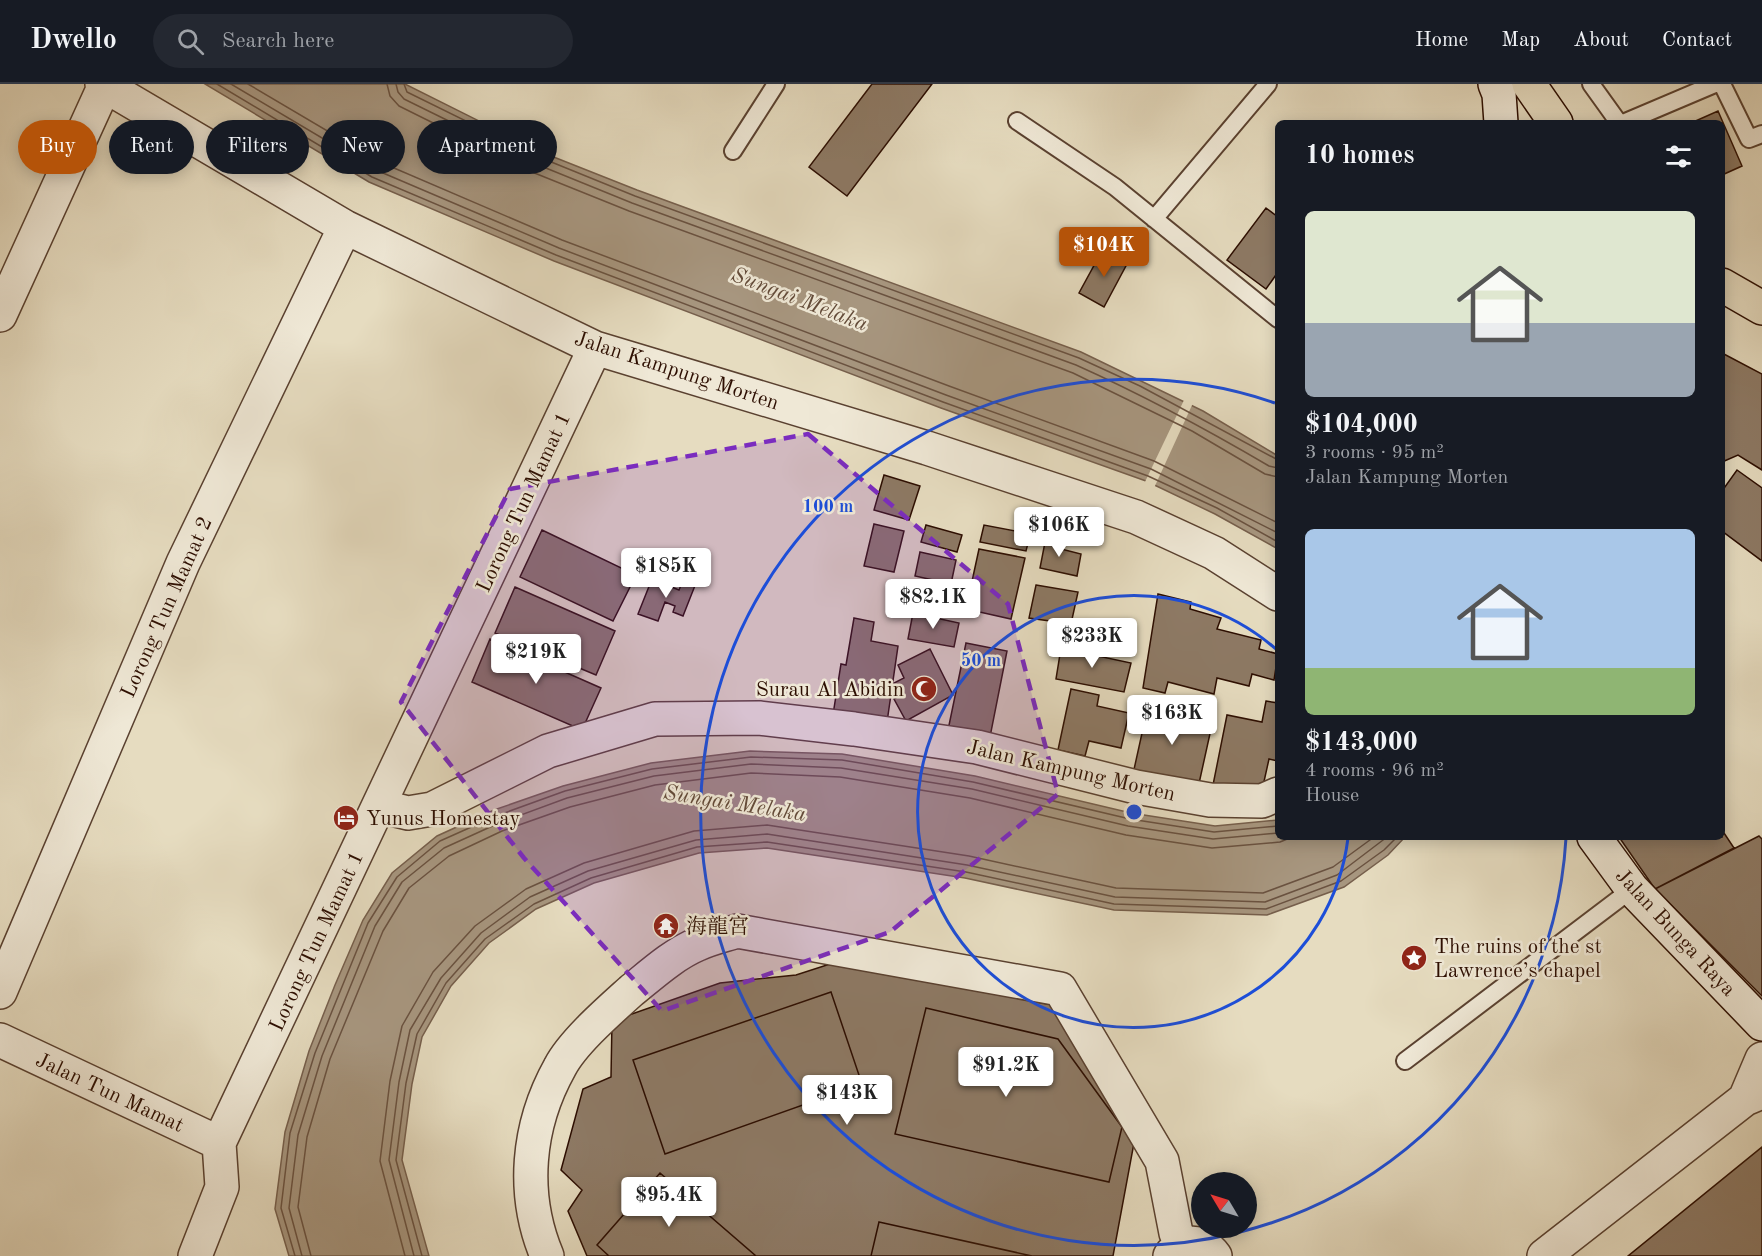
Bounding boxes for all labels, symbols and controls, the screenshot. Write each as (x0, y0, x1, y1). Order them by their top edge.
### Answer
search box (153, 14, 573, 68)
icon: search (174, 25, 207, 58)
text: Dwello (30, 27, 117, 55)
text: Search here (222, 30, 334, 52)
text: Home (1415, 30, 1468, 51)
text: Map (1501, 30, 1540, 51)
text: About (1573, 30, 1629, 51)
text: Contact (1662, 30, 1732, 51)
chip: Buy (18, 120, 97, 174)
chip: Rent (109, 120, 194, 174)
chip: Filters (206, 120, 309, 174)
chip: New (321, 120, 405, 174)
chip: Apartment (417, 120, 557, 174)
icon: filters (1662, 140, 1695, 173)
text: 10 homes (1305, 143, 1414, 169)
pin: $104K (1062, 227, 1146, 278)
text: $104K (1073, 236, 1135, 256)
icon: home (1446, 250, 1554, 358)
water label: Sungai Melaka (728, 264, 871, 336)
street label: Jalan Kampung Morten (572, 328, 781, 414)
street label: Lorong Tun Mamat 1 (473, 409, 575, 596)
text: $104,000 (1305, 412, 1418, 438)
text: 3 rooms · 95 m² (1305, 443, 1444, 463)
text: Jalan Kampung Morten (1305, 468, 1508, 488)
text: 100 m (803, 498, 853, 516)
pin: $106K (1017, 507, 1101, 558)
street label: Lorong Tun Mamat 2 (118, 514, 217, 701)
text: $106K (1028, 516, 1090, 536)
pin: $185K (624, 548, 708, 599)
text: $185K (635, 557, 697, 577)
icon: home (1446, 568, 1554, 676)
pin: $82.1K (884, 579, 982, 630)
text: $82.1K (899, 588, 967, 608)
pin: $233K (1050, 618, 1134, 669)
text: $233K (1061, 627, 1123, 647)
pin: $219K (494, 634, 578, 685)
text: $219K (505, 643, 567, 663)
text: 50 m (961, 652, 1001, 670)
mosque icon: Surau Al Abidin (909, 674, 939, 704)
place label: Surau Al Abidin (756, 680, 904, 701)
pin: $163K (1130, 695, 1214, 746)
text: $163K (1141, 704, 1203, 724)
text: $143,000 (1305, 730, 1418, 756)
street label: Jalan Kampung Morten (964, 737, 1177, 806)
text: 4 rooms · 96 m² (1305, 761, 1444, 781)
water label: Sungai Melaka (662, 782, 808, 826)
text: House (1305, 786, 1359, 806)
centre of rings (1124, 802, 1144, 822)
hotel icon: Yunus Homestay (331, 803, 361, 833)
place label: Yunus Homestay (366, 809, 520, 830)
street label: Lorong Tun Mamat 1 (266, 848, 368, 1035)
street label: Jalan Bunga Raya (1611, 865, 1739, 1001)
temple icon: 海龍宮 (651, 911, 681, 941)
place label: 海龍宮 (686, 915, 749, 938)
place label: The ruins of the st Lawrence’s chapel (1434, 937, 1602, 982)
place icon: The ruins of the st Lawrence’s chapel (1399, 943, 1429, 973)
pin: $91.2K (957, 1047, 1055, 1098)
street label: Jalan Tun Mamat (32, 1050, 187, 1137)
text: $91.2K (972, 1056, 1040, 1076)
pin: $143K (805, 1075, 889, 1126)
text: $143K (816, 1084, 878, 1104)
north arrow (1191, 1172, 1257, 1238)
map controls (1191, 1172, 1257, 1238)
pin: $95.4K (620, 1177, 718, 1228)
text: $95.4K (635, 1186, 703, 1206)

